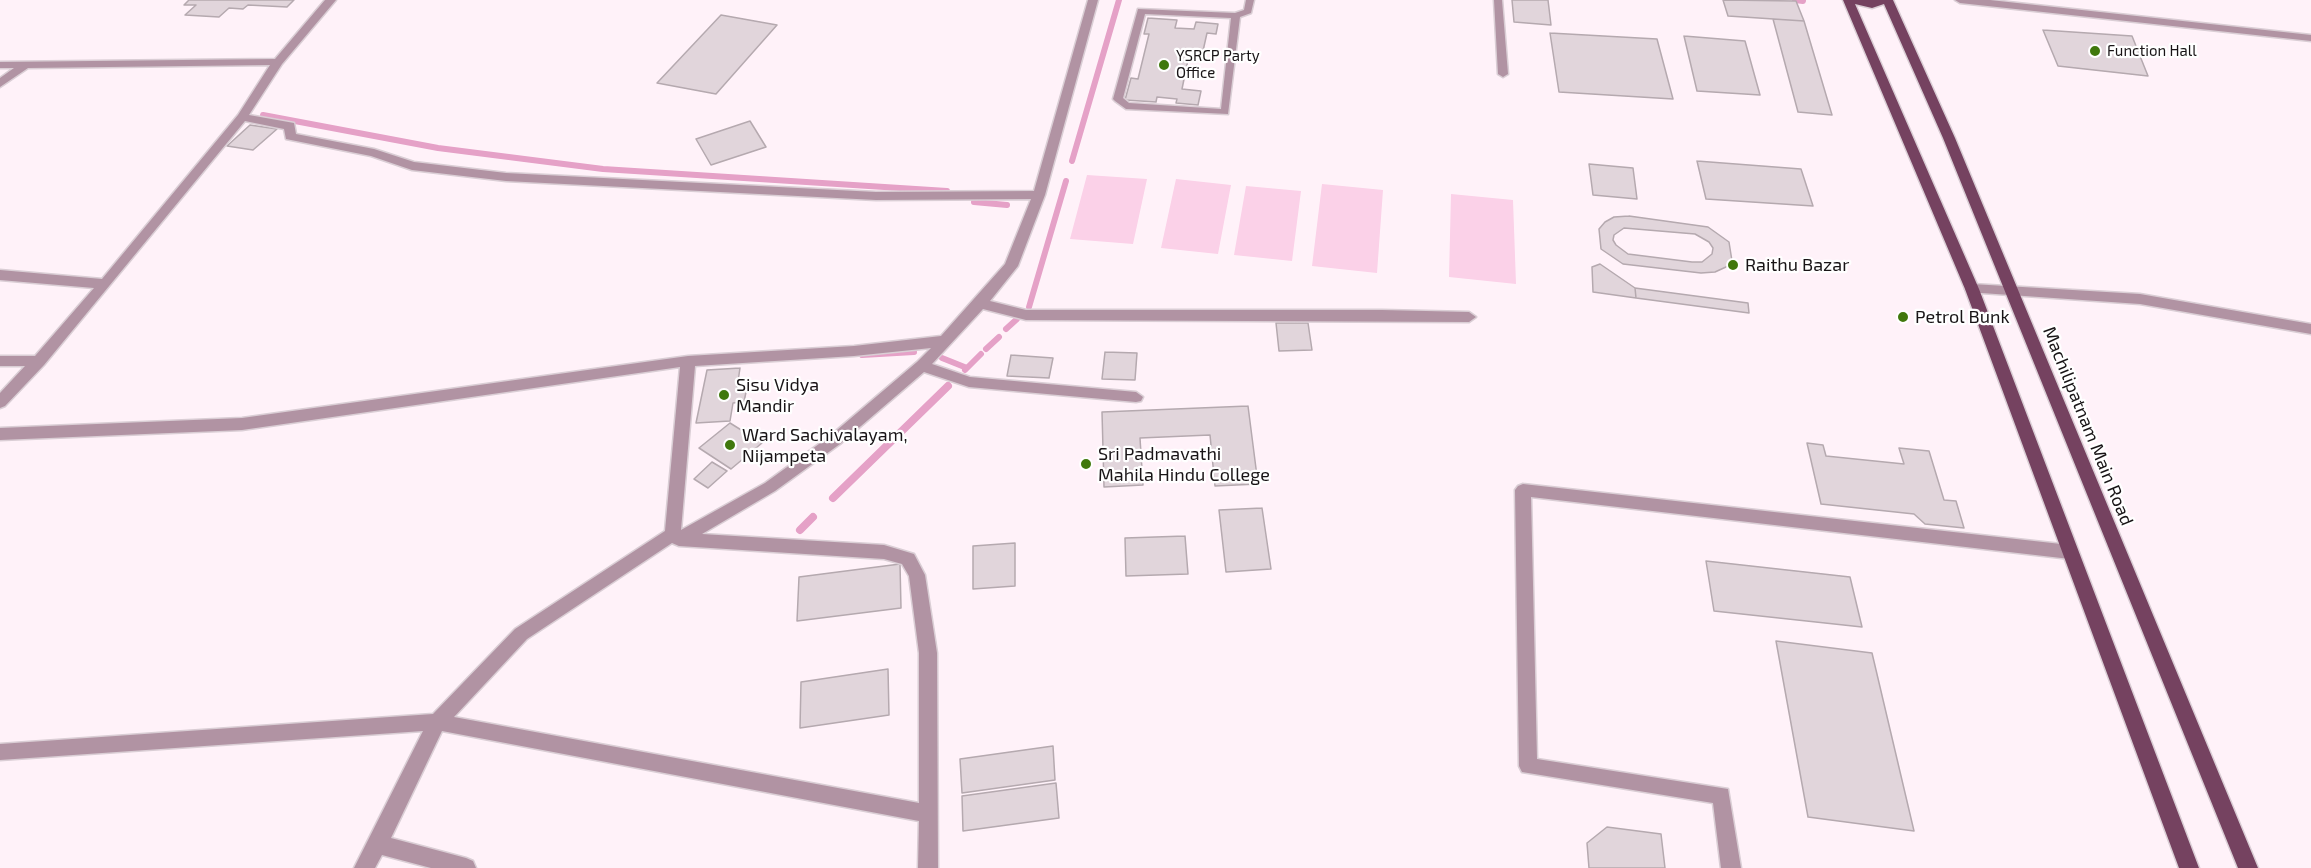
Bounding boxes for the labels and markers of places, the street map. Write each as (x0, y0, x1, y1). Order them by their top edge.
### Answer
place label: Function Hall (2107, 42, 2197, 60)
marker: Function Hall (2088, 44, 2102, 58)
place label: YSRCP Party Office (1176, 47, 1260, 82)
marker: YSRCP Party Office (1157, 58, 1171, 72)
place label: Raithu Bazar (1745, 254, 1849, 276)
marker: Raithu Bazar (1726, 258, 1740, 272)
place label: Petrol Bunk (1915, 306, 2010, 328)
marker: Petrol Bunk (1896, 310, 1910, 324)
place label: Sisu Vidya Mandir (736, 374, 819, 416)
marker: Sisu Vidya Mandir (717, 388, 731, 402)
place label: Ward Sachivalayam, Nijampeta (742, 424, 908, 466)
marker: Ward Sachivalayam, Nijampeta (723, 438, 737, 452)
place label: Sri Padmavathi Mahila Hindu College (1098, 443, 1270, 486)
marker: Sri Padmavathi Mahila Hindu College (1079, 457, 1093, 471)

